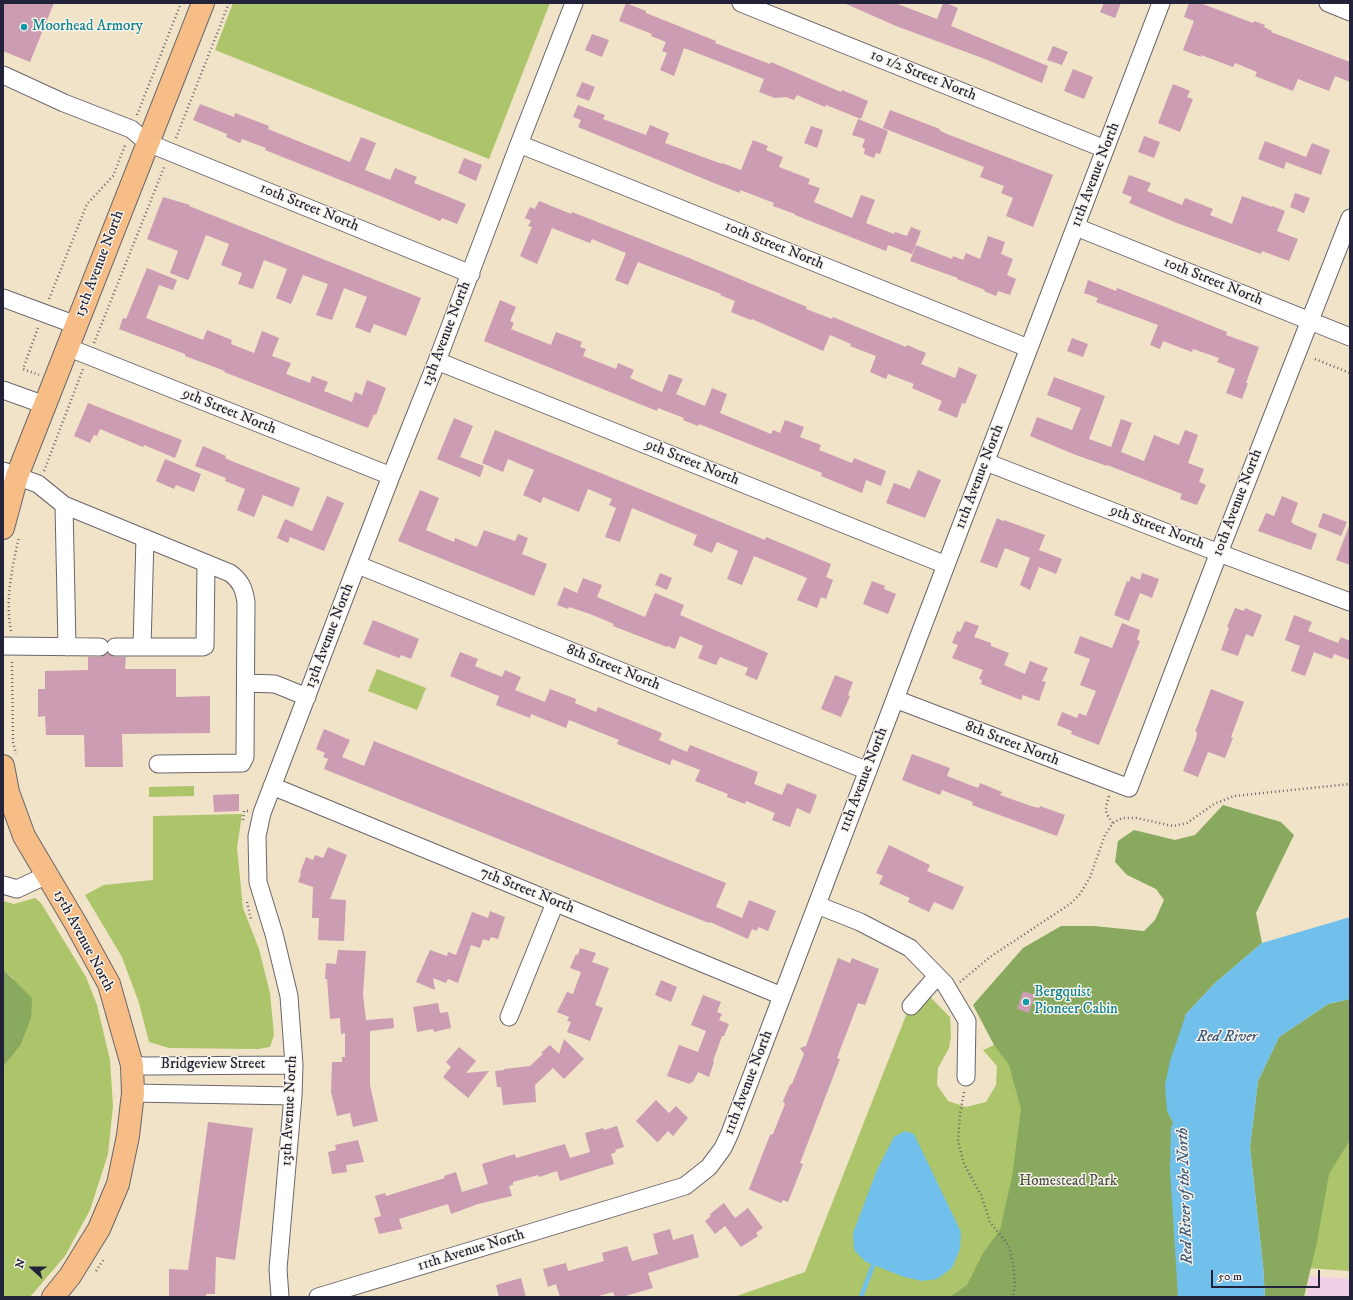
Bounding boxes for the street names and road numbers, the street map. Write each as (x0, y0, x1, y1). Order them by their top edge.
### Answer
street label: 10 1/2 Street North (867, 46, 979, 106)
street label: 11th Avenue North (1068, 120, 1124, 230)
street label: 10th Street North (257, 180, 361, 236)
street label: 15th Avenue North (71, 208, 129, 320)
street label: 10th Street North (722, 218, 826, 274)
street label: 10th Street North (1161, 254, 1265, 310)
street label: 13th Avenue North (419, 279, 475, 389)
street label: 9th Street North (179, 385, 279, 439)
street label: 11th Avenue North (952, 422, 1008, 532)
street label: 9th Street North (642, 436, 742, 490)
street label: 10th Avenue North (1209, 447, 1267, 559)
street label: 9th Street North (1107, 502, 1207, 554)
street label: 13th Avenue North (302, 581, 358, 691)
street label: 8th Street North (563, 641, 663, 695)
street label: 8th Street North (962, 718, 1062, 770)
street label: 11th Avenue North (836, 725, 892, 835)
street label: 7th Street North (477, 864, 577, 918)
street label: 15th Avenue North (49, 887, 117, 995)
street label: 11th Avenue North (721, 1028, 777, 1138)
street label: 13th Avenue North (278, 1055, 302, 1167)
street label: Bridgeview Street (161, 1056, 265, 1074)
street label: 11th Avenue North (415, 1226, 527, 1276)

